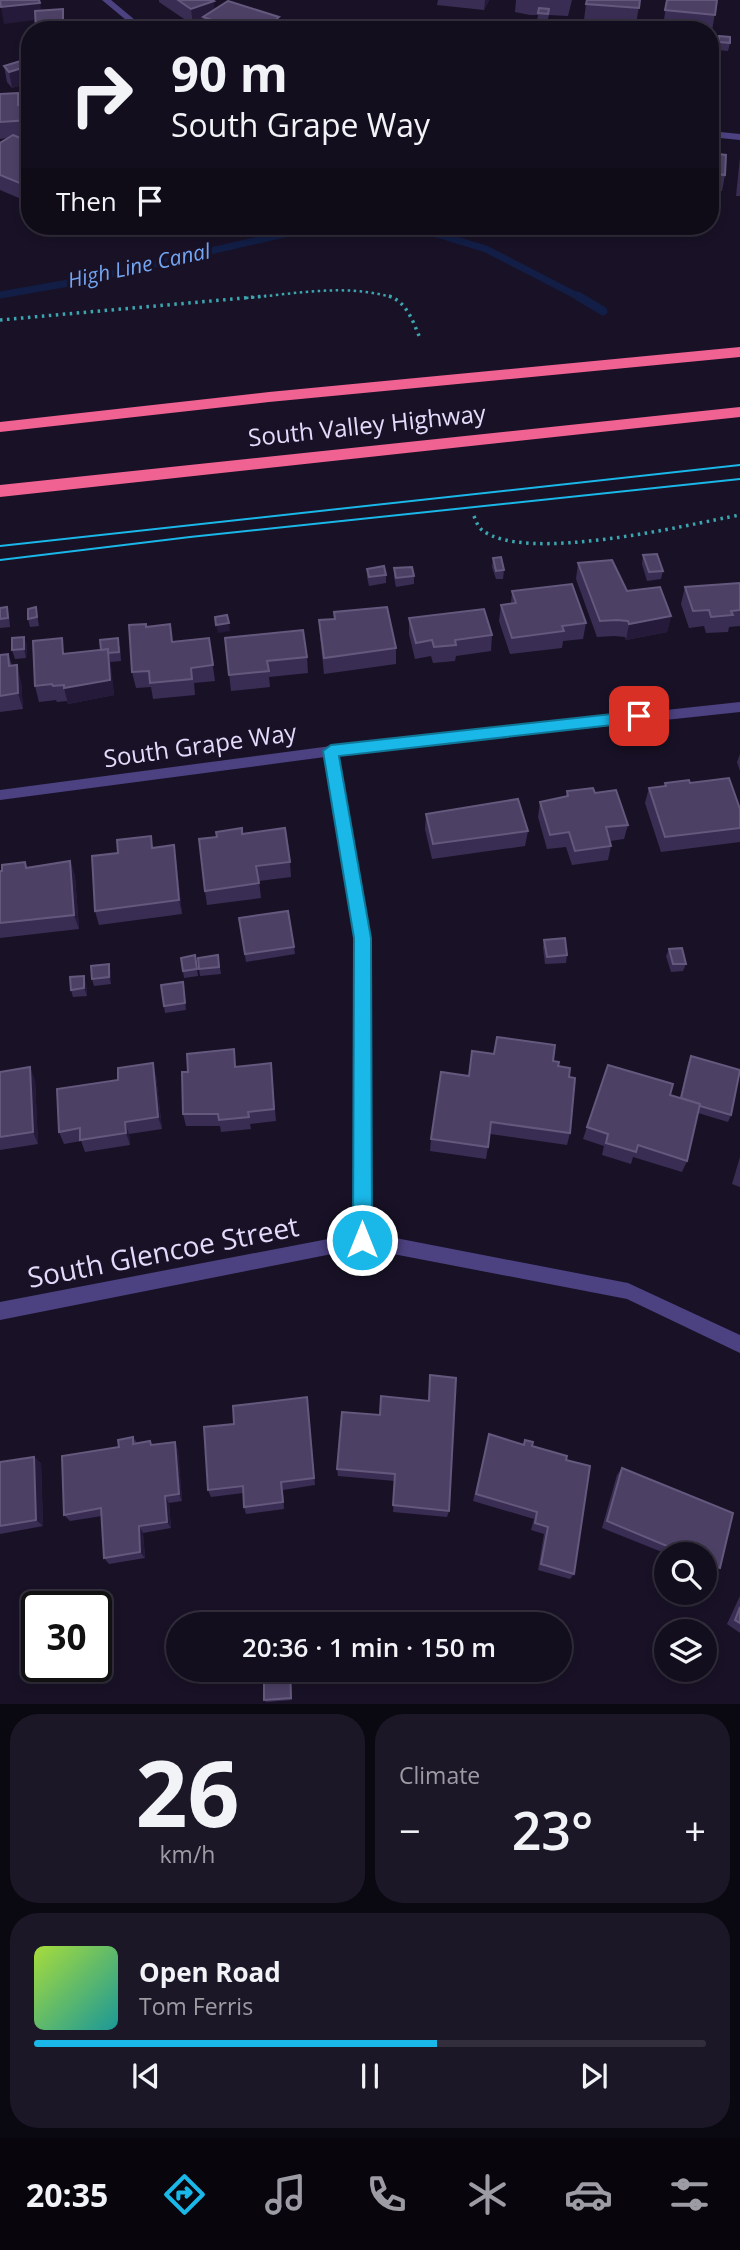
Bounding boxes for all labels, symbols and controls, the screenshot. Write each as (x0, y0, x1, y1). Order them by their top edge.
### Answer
text: 90 m (171, 40, 288, 106)
icon: right (56, 49, 147, 140)
text: South Grape Way (171, 103, 430, 146)
icon: arrive (131, 182, 169, 220)
text: Then (56, 183, 117, 219)
water label: High Line Canal (65, 236, 213, 294)
street label: South Valley Highway (246, 396, 488, 453)
pin (609, 686, 669, 746)
icon: arrive (620, 697, 658, 735)
street label: South Grape Way (101, 715, 299, 774)
position arrow (325, 1203, 399, 1277)
street label: South Glencoe Street (24, 1206, 302, 1296)
map controls (654, 1542, 717, 1682)
button: search (654, 1542, 717, 1605)
speed limit sign: 30 (21, 1591, 112, 1682)
button: layers (654, 1619, 717, 1682)
text: 20:36 · 1 min · 150 m (242, 1629, 496, 1665)
text: 26 (135, 1730, 240, 1854)
text: Climate (399, 1759, 480, 1791)
text: 23° (512, 1794, 593, 1865)
text: − (399, 1804, 421, 1856)
text: + (684, 1804, 706, 1856)
text: km/h (160, 1838, 215, 1870)
text: Open Road (139, 1954, 281, 1990)
text: Tom Ferris (139, 1990, 253, 2022)
icon: previous (127, 2057, 165, 2095)
icon: pause (351, 2057, 389, 2095)
icon: next (575, 2057, 613, 2095)
icon: directions (160, 2170, 209, 2219)
icon: music (261, 2170, 310, 2219)
icon: phone (362, 2170, 411, 2219)
icon: climate (463, 2170, 512, 2219)
icon: car (564, 2170, 613, 2219)
icon: filters (665, 2170, 714, 2219)
text: 20:35 (26, 2173, 108, 2216)

